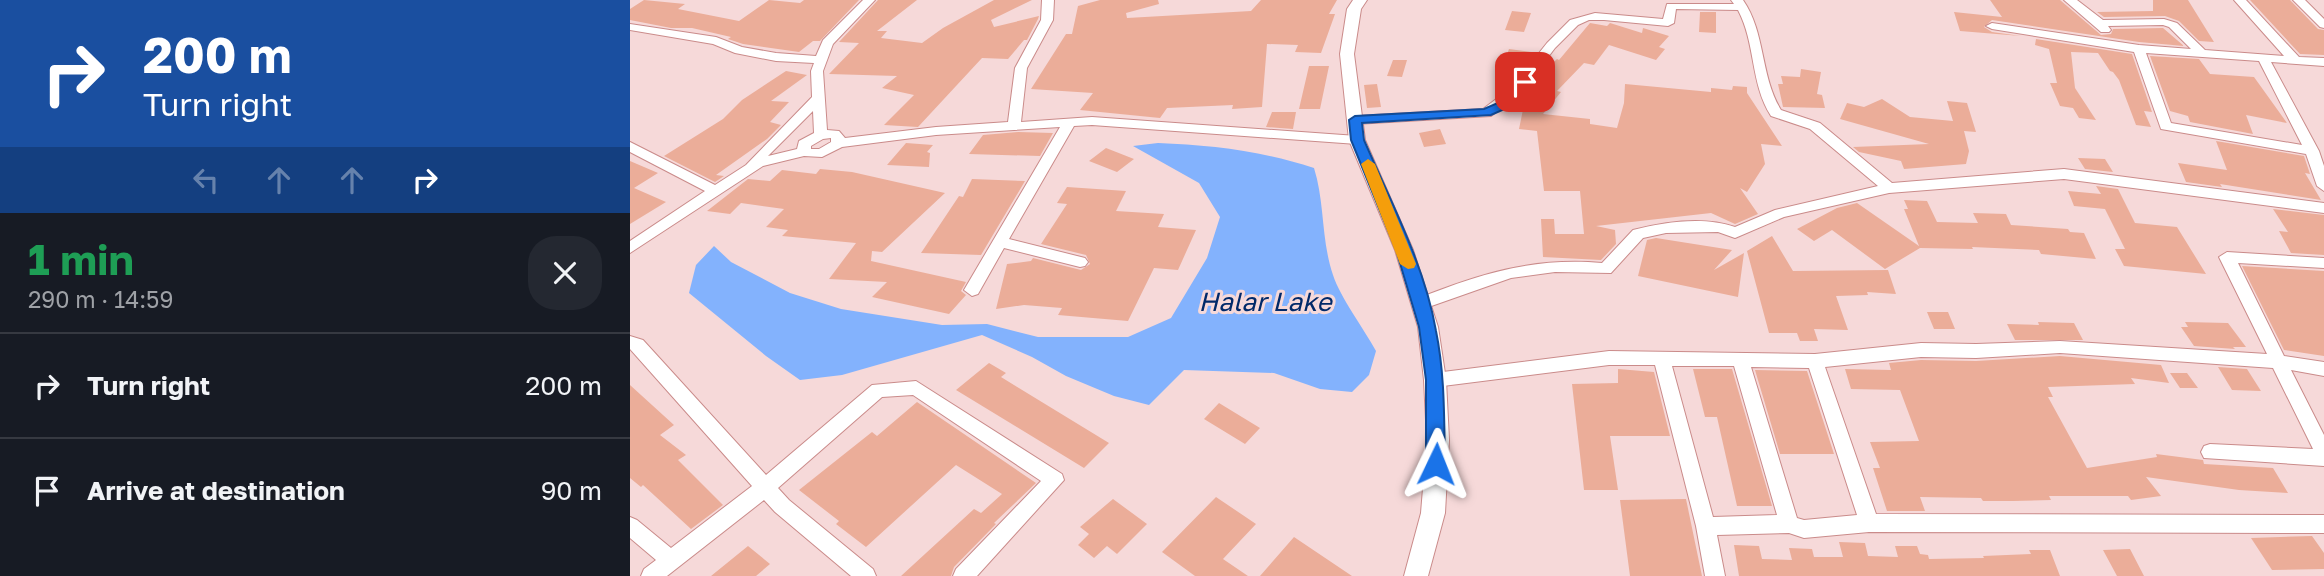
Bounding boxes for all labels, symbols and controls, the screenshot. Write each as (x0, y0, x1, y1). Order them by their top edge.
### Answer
text: 200 m (143, 25, 292, 84)
icon: right (28, 28, 119, 119)
pin (1495, 52, 1555, 112)
icon: arrive (1506, 63, 1544, 101)
text: Turn right (143, 85, 292, 123)
icon: left (187, 161, 225, 199)
icon: ahead (260, 161, 298, 199)
icon: ahead (333, 161, 371, 199)
icon: right (406, 161, 444, 199)
text: 1 min (28, 234, 134, 284)
button: close (528, 236, 602, 310)
text: 290 m · 14:59 (28, 285, 173, 313)
water label: Halar Lake (1198, 286, 1333, 317)
icon: right (28, 367, 66, 405)
text: Turn right (87, 370, 210, 401)
text: 200 m (525, 370, 602, 401)
position arrow (1399, 427, 1473, 501)
icon: arrive (28, 472, 66, 510)
text: Arrive at destination (87, 475, 345, 506)
text: 90 m (541, 475, 602, 506)

